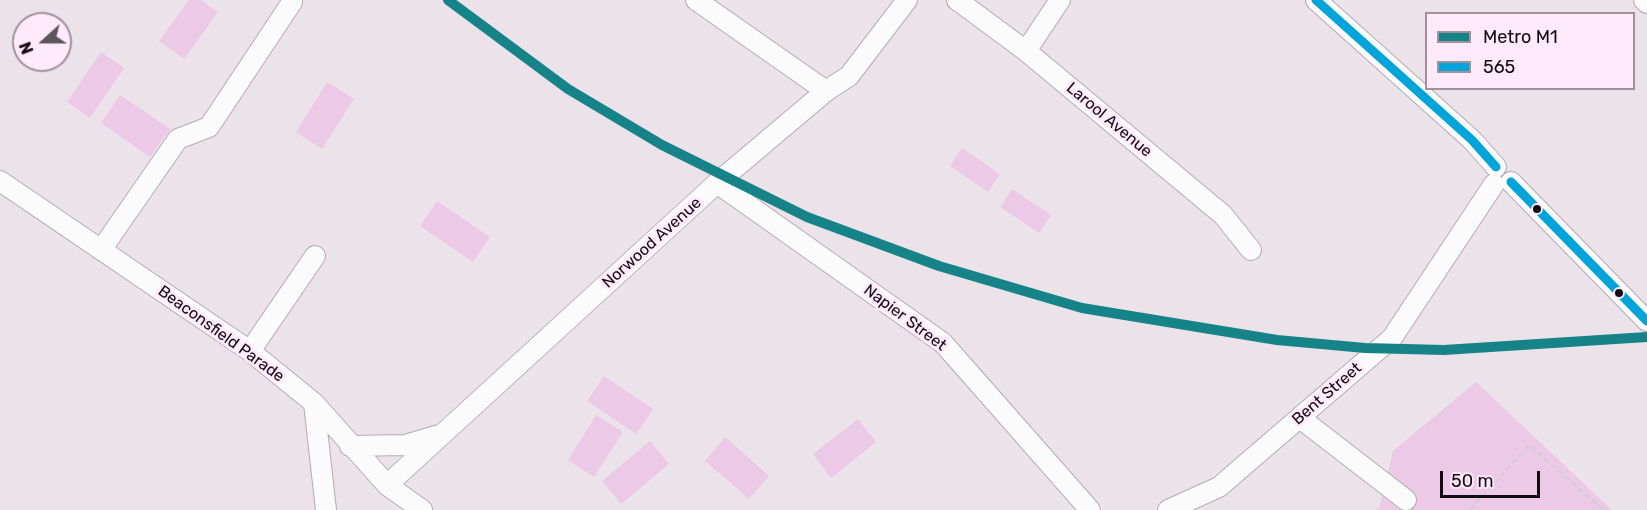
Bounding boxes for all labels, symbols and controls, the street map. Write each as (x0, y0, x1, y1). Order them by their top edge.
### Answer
north arrow (12, 12, 72, 72)
legend (1425, 12, 1635, 90)
text: Metro M1 (1483, 26, 1558, 48)
text: N (16, 39, 38, 57)
text: 565 (1483, 56, 1515, 78)
street label: Larool Avenue (1062, 79, 1156, 161)
street label: Norwood Avenue (598, 193, 706, 293)
unlabelled marker (1531, 203, 1543, 215)
street label: Napier Street (860, 281, 950, 355)
street label: Beaconsfield Parade (154, 282, 288, 386)
unlabelled marker (1613, 287, 1625, 299)
street label: Bent Street (1288, 359, 1366, 429)
scale bar (1443, 459, 1544, 497)
text: 50 m (1451, 470, 1494, 492)

